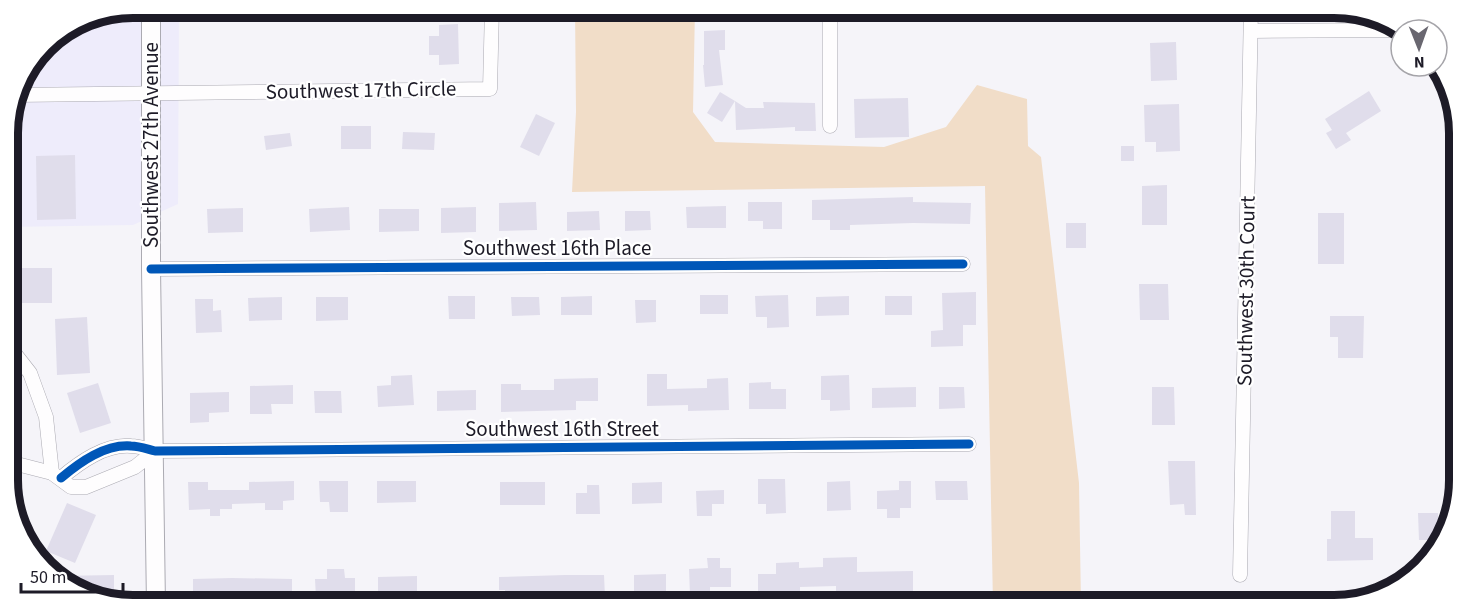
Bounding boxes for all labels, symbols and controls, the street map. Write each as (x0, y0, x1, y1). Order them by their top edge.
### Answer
north arrow (1389, 18, 1449, 78)
street label: Southwest 27th Avenue (136, 42, 166, 248)
text: N (1414, 51, 1425, 73)
street label: Southwest 17th Circle (265, 73, 457, 107)
street label: Southwest 30th Court (1229, 196, 1263, 386)
street label: Southwest 16th Place (463, 233, 651, 263)
street label: Southwest 16th Street (465, 414, 659, 444)
scale bar (21, 556, 123, 594)
text: 50 m (30, 565, 66, 590)

